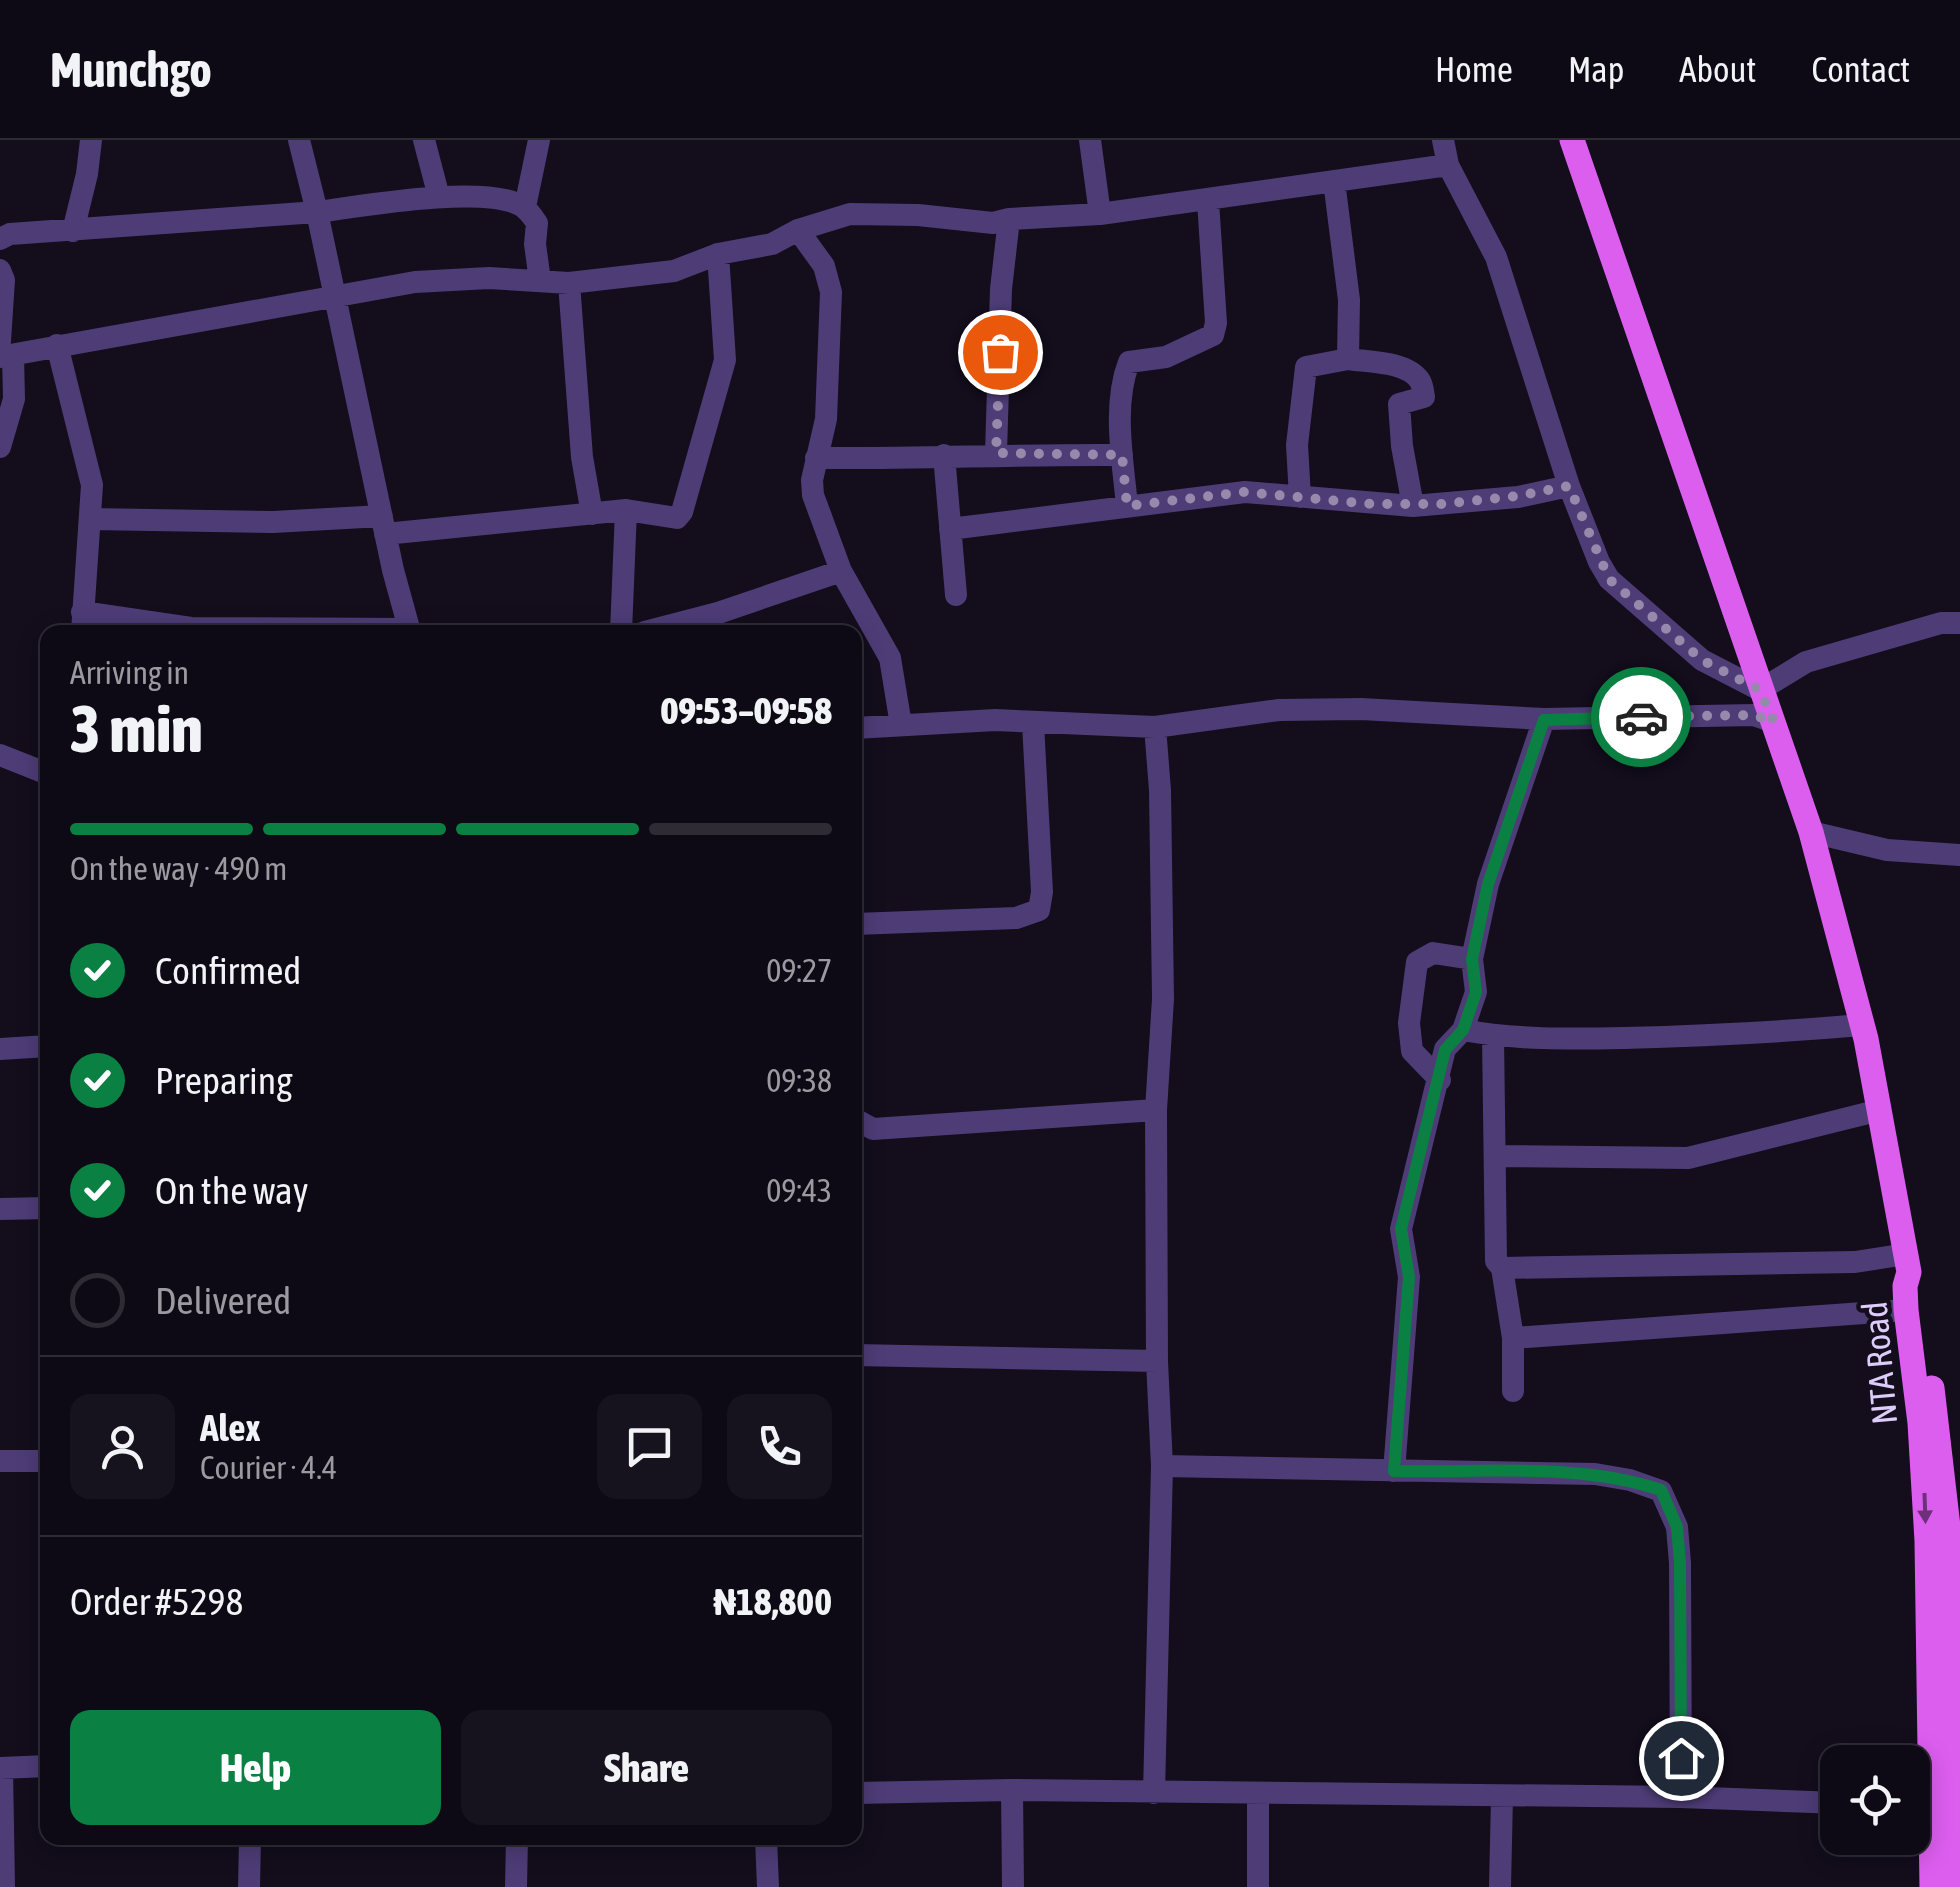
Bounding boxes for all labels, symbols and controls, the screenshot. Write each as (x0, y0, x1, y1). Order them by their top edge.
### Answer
text: Munchgo (50, 42, 212, 97)
text: Home (1435, 49, 1513, 89)
text: Map (1568, 49, 1624, 89)
text: About (1679, 49, 1756, 89)
text: Contact (1811, 49, 1910, 89)
pin (958, 310, 1043, 395)
icon: bag (973, 325, 1028, 380)
text: Arriving in (70, 654, 189, 691)
courier (1591, 667, 1691, 767)
text: 09:53–09:58 (660, 689, 832, 732)
icon: car (1614, 690, 1669, 745)
text: 3 min (70, 691, 203, 766)
text: On the way · 490 m (70, 850, 287, 887)
icon: check (70, 943, 125, 998)
text: Confirmed (155, 949, 301, 992)
text: 09:27 (766, 952, 832, 989)
icon: check (70, 1053, 125, 1108)
text: Preparing (155, 1059, 293, 1102)
text: 09:38 (766, 1062, 832, 1099)
icon: check (70, 1163, 125, 1218)
text: On the way (155, 1169, 308, 1212)
text: 09:43 (766, 1172, 832, 1209)
text: Delivered (155, 1279, 291, 1322)
street label: NTA Road (1854, 1300, 1904, 1426)
button: person (70, 1394, 175, 1499)
button: chat (597, 1394, 702, 1499)
button: phone (727, 1394, 832, 1499)
text: Alex (200, 1406, 261, 1449)
text: Courier · 4.4 (200, 1449, 337, 1486)
one-way arrow (1918, 1493, 1934, 1524)
text: Order #5298 (70, 1580, 243, 1623)
text: ₦18,800 (714, 1580, 832, 1623)
button: Help (70, 1710, 441, 1825)
button: Share (461, 1710, 832, 1825)
pin (1639, 1716, 1724, 1801)
icon: home (1654, 1731, 1709, 1786)
map controls (1820, 1745, 1930, 1855)
button: locate (1820, 1745, 1930, 1855)

